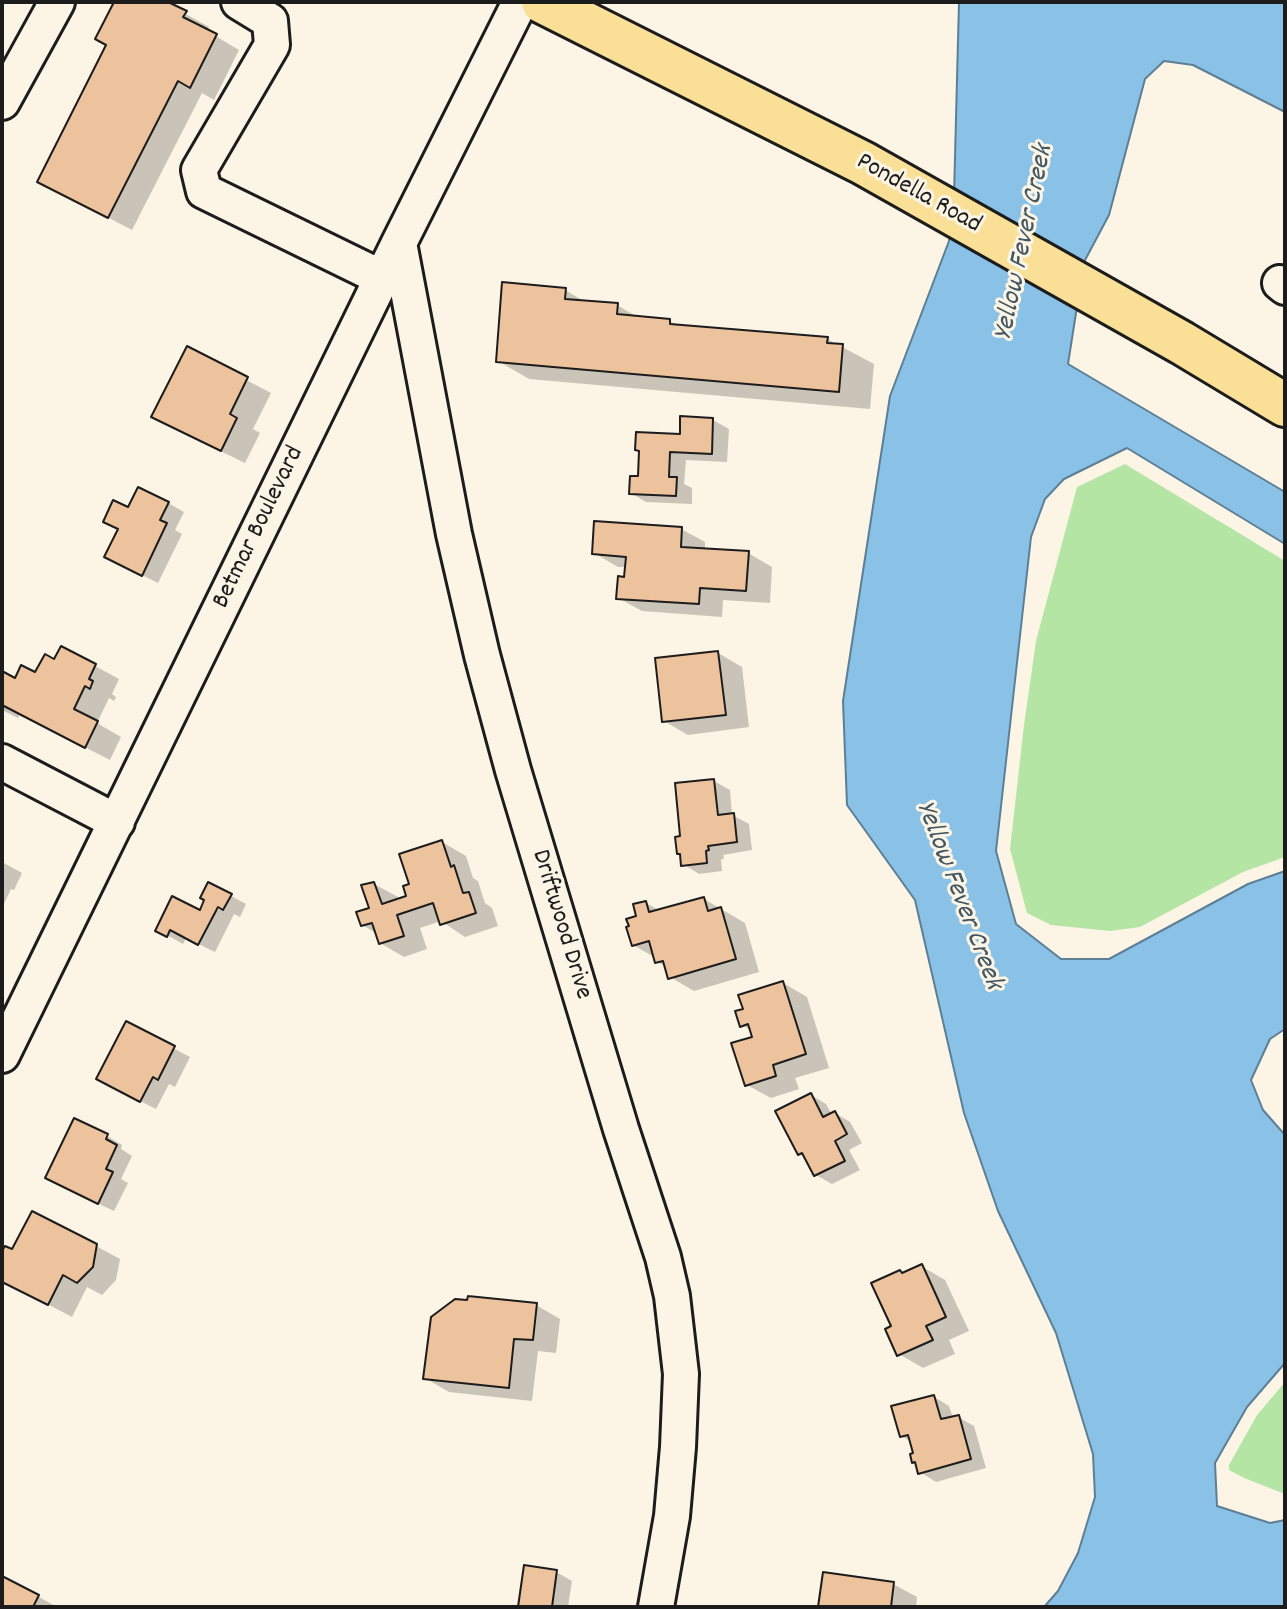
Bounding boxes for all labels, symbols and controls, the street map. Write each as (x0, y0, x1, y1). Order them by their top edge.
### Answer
water label: Yellow Fever Creek (989, 142, 1063, 344)
street label: Pondella Road (850, 148, 986, 242)
street label: Betmar Boulevard (207, 442, 313, 614)
water label: Yellow Fever Creek (906, 797, 1008, 995)
street label: Driftwood Drive (522, 846, 598, 1004)

